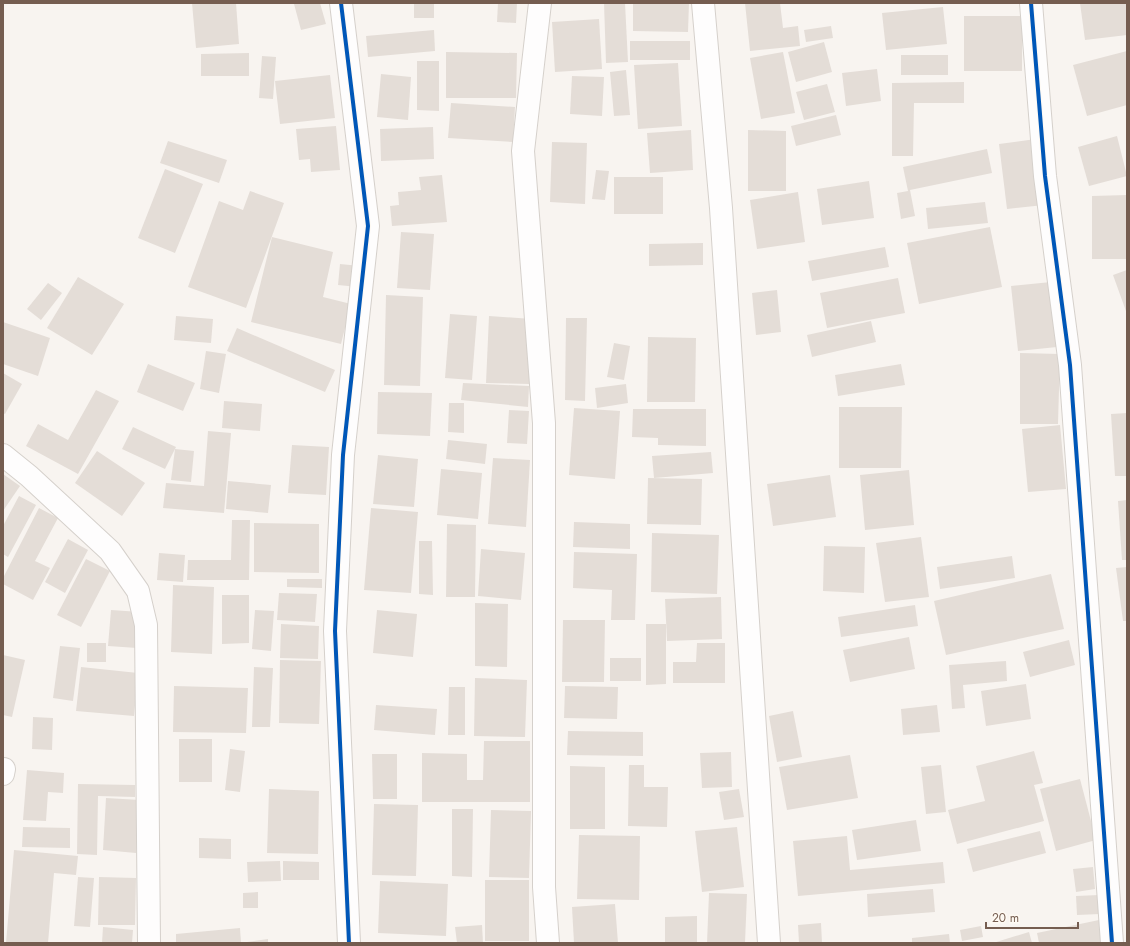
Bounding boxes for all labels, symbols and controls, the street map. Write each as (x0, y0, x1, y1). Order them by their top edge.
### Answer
scale bar (986, 904, 1078, 930)
text: 20 m (992, 909, 1019, 927)

